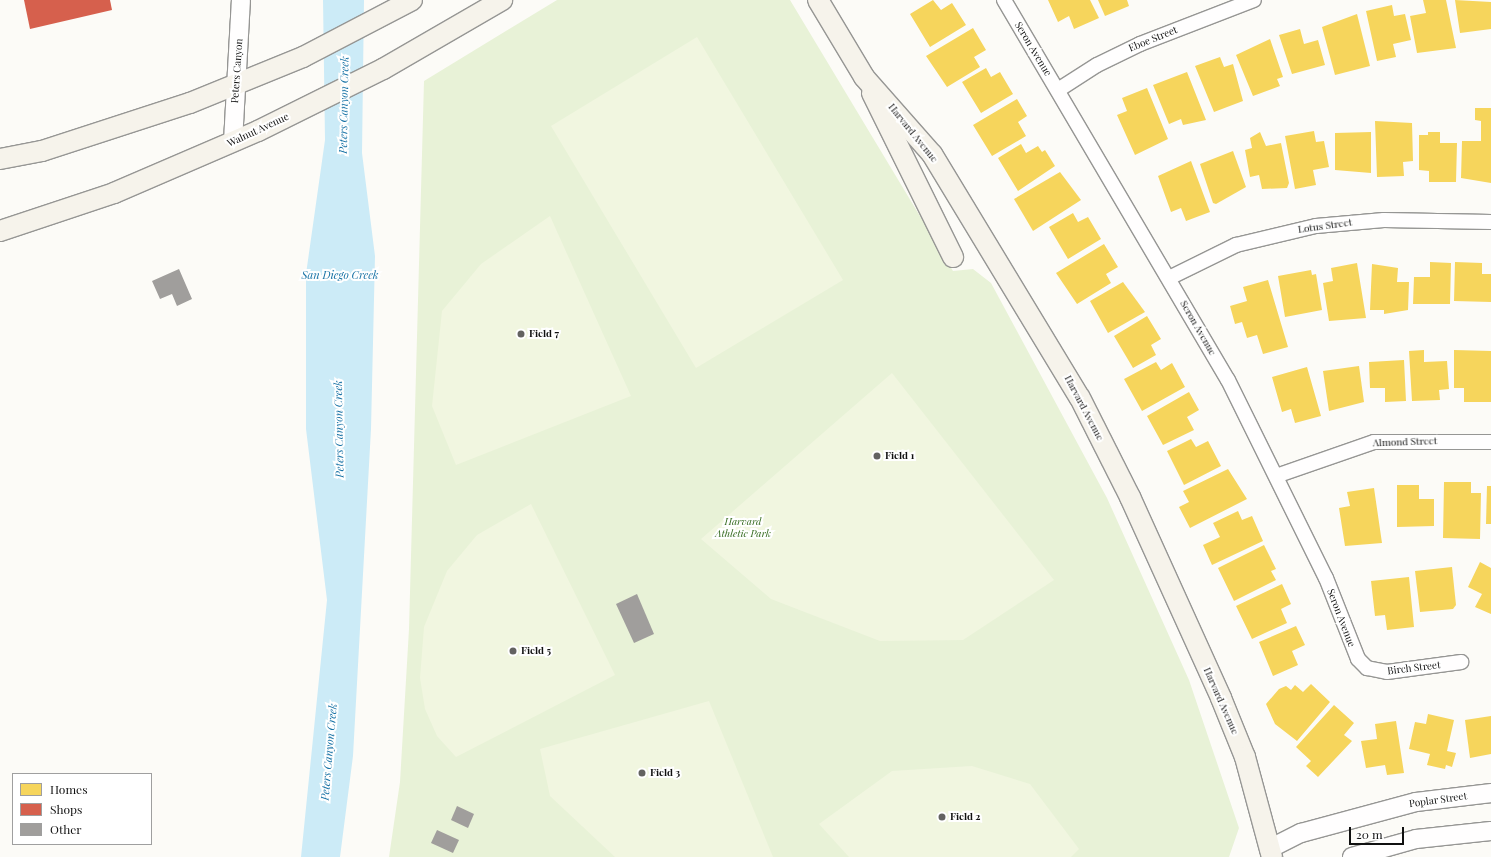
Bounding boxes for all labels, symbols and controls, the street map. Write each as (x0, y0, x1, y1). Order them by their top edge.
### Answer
street label: Seron Avenue (1012, 19, 1054, 79)
street label: Eboe Street (1127, 24, 1179, 54)
street label: Peters Canyon (229, 38, 245, 104)
water label: Peters Canyon Creek (337, 56, 351, 154)
street label: Harvard Avenue (886, 101, 940, 165)
street label: Walnut Avenue (225, 110, 291, 150)
street label: Lotus Street (1297, 216, 1353, 236)
water label: San Diego Creek (301, 268, 379, 282)
street label: Seron Avenue (1177, 298, 1219, 358)
place label: Field 7 (529, 328, 559, 340)
marker: Field 7 (516, 329, 526, 339)
street label: Harvard Avenue (1062, 373, 1106, 443)
water label: Peters Canyon Creek (332, 380, 346, 478)
street label: Almond Street (1372, 435, 1438, 449)
place label: Field 1 (885, 450, 914, 462)
marker: Field 1 (872, 451, 882, 461)
park label: Harvard Athletic Park (715, 515, 771, 538)
street label: Seron Avenue (1324, 587, 1358, 649)
place label: Field 5 (521, 645, 551, 657)
marker: Field 5 (508, 646, 518, 656)
street label: Birch Street (1387, 659, 1441, 677)
street label: Harvard Avenue (1201, 666, 1241, 736)
water label: Peters Canyon Creek (318, 703, 340, 801)
place label: Field 3 (650, 767, 680, 779)
marker: Field 3 (637, 768, 647, 778)
legend (12, 773, 152, 845)
text: Homes (50, 781, 88, 797)
street label: Poplar Street (1408, 790, 1468, 810)
text: Shops (50, 801, 82, 817)
place label: Field 2 (950, 811, 981, 823)
marker: Field 2 (937, 812, 947, 822)
scale bar (1351, 819, 1406, 845)
text: Other (50, 821, 82, 837)
text: 20 m (1356, 826, 1383, 842)

